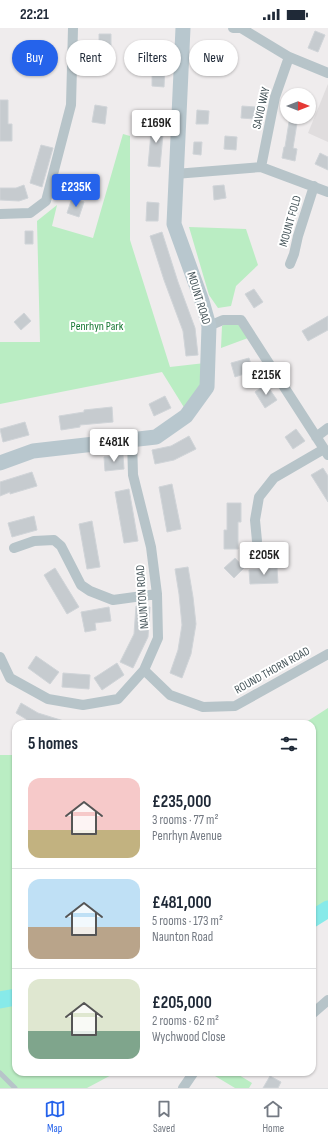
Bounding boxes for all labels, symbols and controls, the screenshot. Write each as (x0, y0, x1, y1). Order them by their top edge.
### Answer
text: 22:21 (20, 5, 49, 24)
chip: Buy (12, 40, 58, 76)
chip: Rent (66, 40, 116, 76)
chip: Filters (124, 40, 181, 76)
chip: New (189, 40, 238, 76)
street label: SAVIO WAY (249, 86, 274, 131)
north arrow (280, 88, 316, 124)
map controls (280, 88, 316, 124)
pin: £169K (128, 110, 184, 144)
text: £169K (141, 115, 171, 131)
pin: £235K (48, 174, 104, 208)
text: £235K (61, 179, 91, 195)
street label: MOUNT FOLD (276, 194, 305, 249)
street label: MOUNT ROAD (183, 270, 214, 326)
park label: Penrhyn Park (71, 319, 124, 334)
pin: £215K (238, 362, 294, 396)
text: £215K (251, 367, 281, 383)
pin: £481K (86, 429, 142, 463)
text: £481K (99, 434, 129, 450)
pin: £205K (236, 542, 292, 576)
text: £205K (249, 547, 279, 563)
street label: NAUNTON ROAD (133, 564, 152, 630)
street label: ROUND THORN ROAD (232, 643, 313, 697)
icon: filters (278, 733, 300, 755)
text: 5 homes (28, 734, 78, 754)
text: £235,000 (152, 792, 211, 812)
icon: home (60, 794, 108, 842)
text: 3 rooms · 77 m² (152, 812, 218, 828)
text: Penrhyn Avenue (152, 828, 222, 844)
text: £481,000 (152, 893, 212, 913)
icon: home (60, 895, 108, 943)
text: 5 rooms · 173 m² (152, 913, 223, 929)
text: Naunton Road (152, 929, 213, 945)
text: £205,000 (152, 993, 212, 1013)
icon: home (60, 995, 108, 1043)
text: 2 rooms · 62 m² (152, 1013, 219, 1029)
text: Wychwood Close (152, 1029, 226, 1045)
tab: Map (44, 1098, 66, 1135)
tab: Saved (153, 1098, 175, 1135)
tab: Home (262, 1098, 284, 1135)

